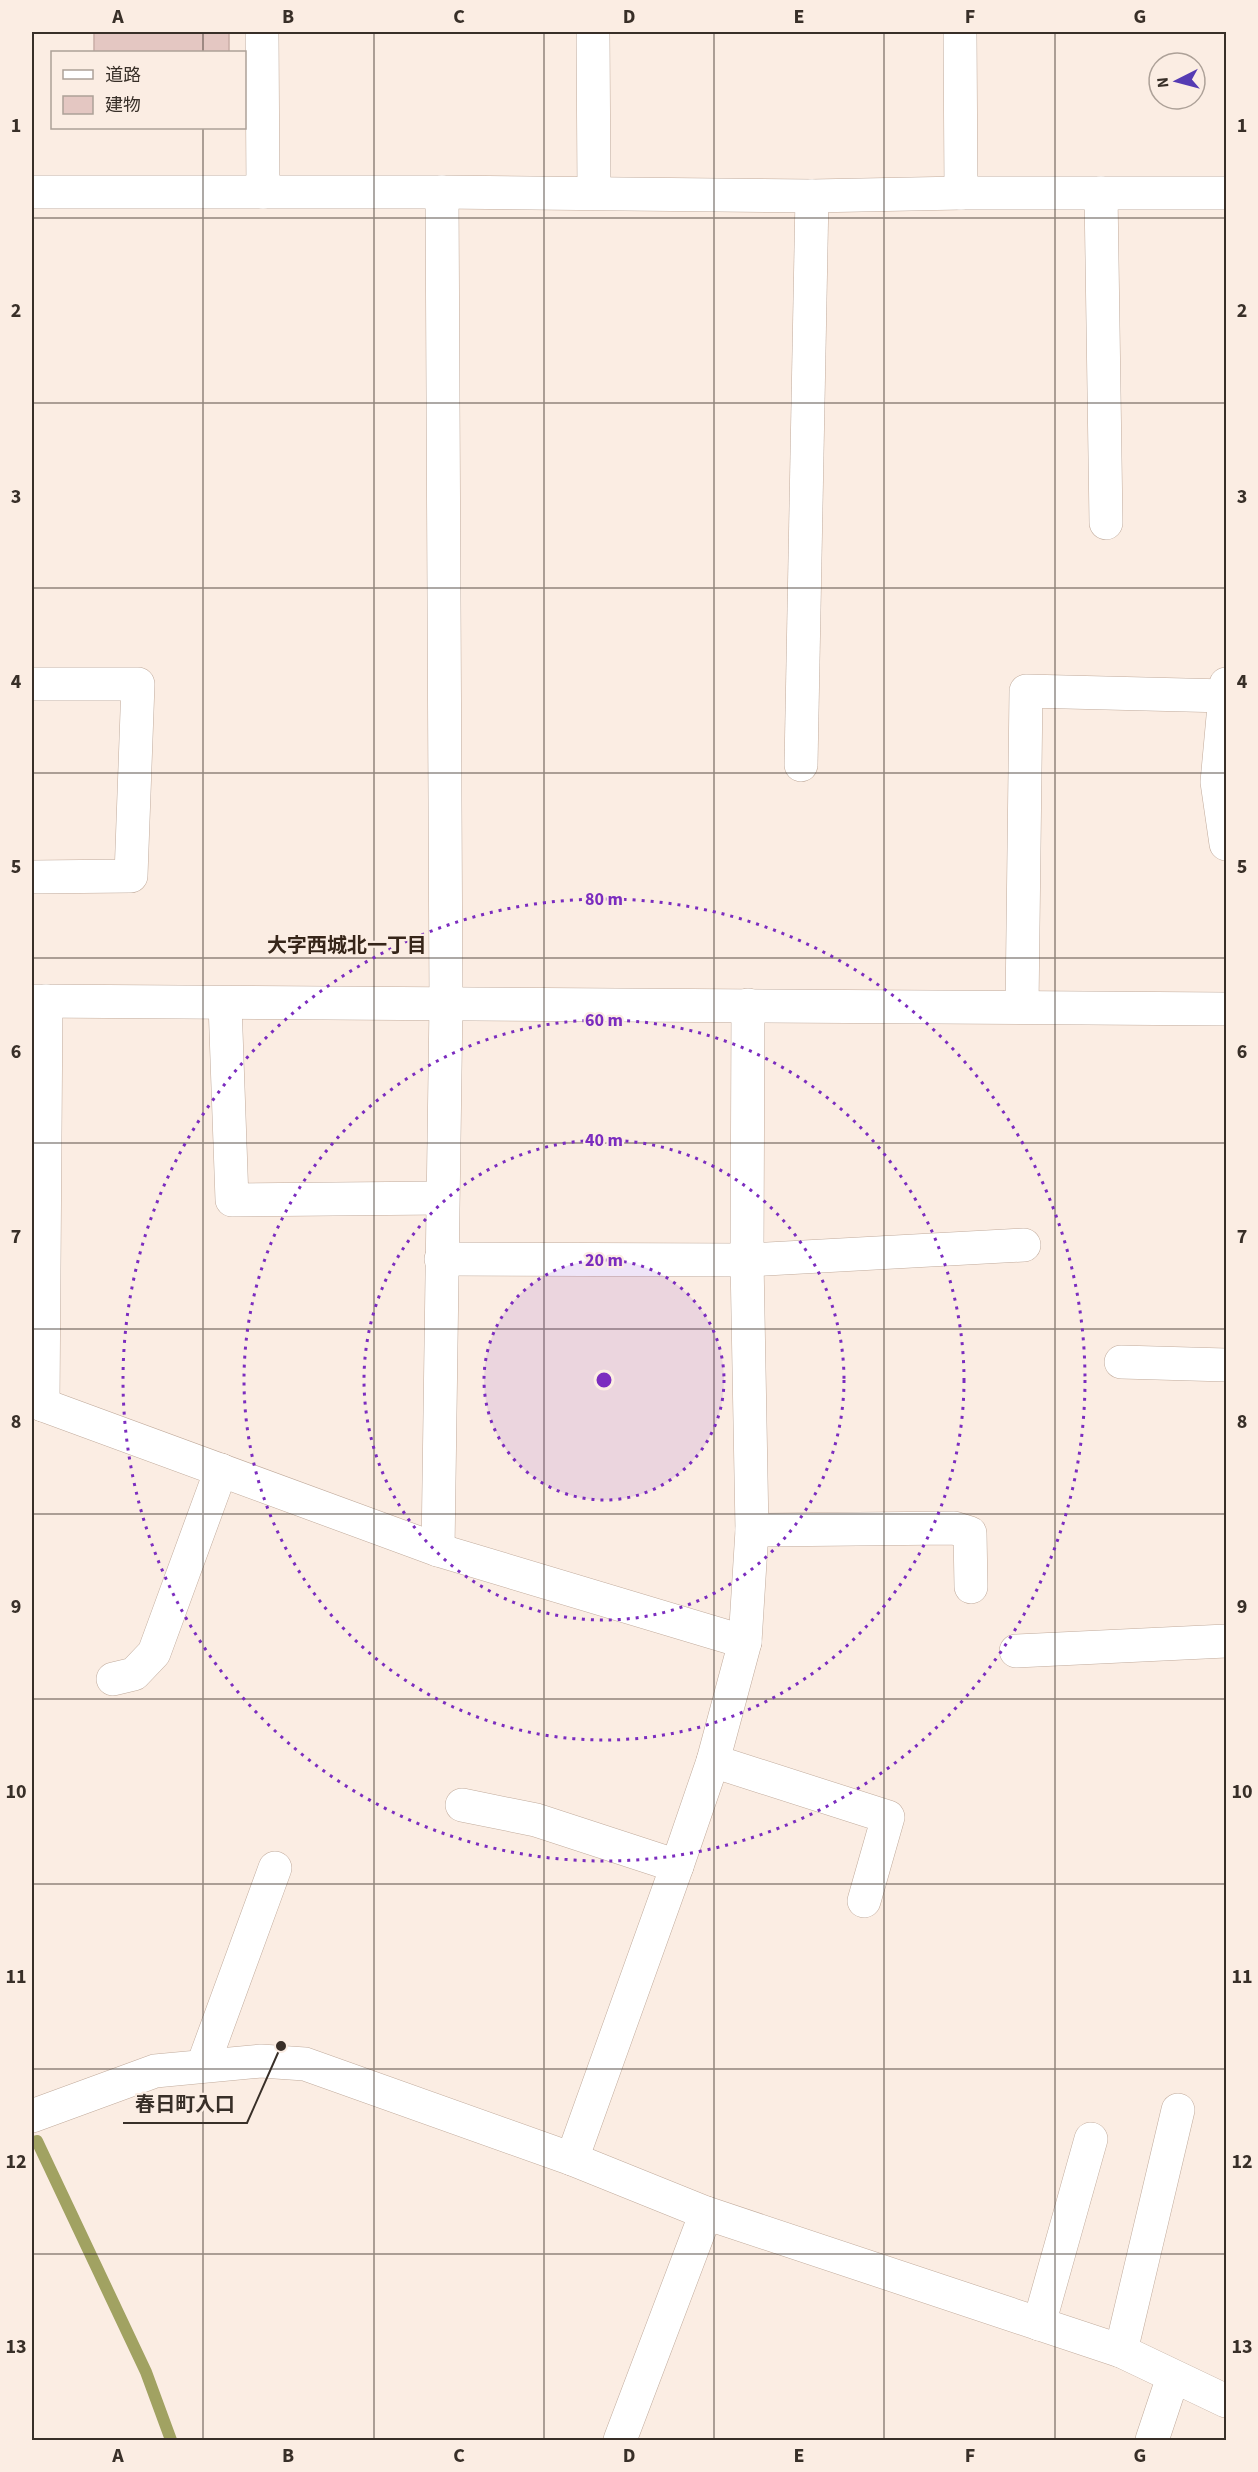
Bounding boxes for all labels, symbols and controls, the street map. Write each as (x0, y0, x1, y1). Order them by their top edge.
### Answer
text: A (111, 3, 124, 31)
text: B (282, 3, 294, 31)
text: C (453, 3, 465, 31)
text: D (623, 3, 635, 31)
text: E (794, 3, 804, 31)
text: F (965, 3, 975, 31)
text: G (1134, 3, 1146, 31)
legend (51, 51, 246, 129)
north arrow (1147, 51, 1207, 111)
text: 道路 (105, 63, 141, 88)
text: N (1152, 76, 1175, 89)
text: 建物 (105, 93, 141, 118)
text: 1 (11, 112, 21, 140)
text: 1 (1237, 112, 1247, 140)
text: 2 (11, 297, 21, 325)
text: 2 (1237, 297, 1247, 325)
text: 3 (11, 483, 21, 511)
text: 3 (1237, 483, 1247, 511)
text: 4 (11, 668, 22, 696)
text: 4 (1237, 668, 1248, 696)
text: 5 (11, 853, 21, 881)
text: 5 (1237, 853, 1247, 881)
text: 80 m (585, 887, 623, 912)
district label: 大字西城北一丁目 (267, 932, 427, 960)
text: 60 m (585, 1008, 623, 1033)
text: 6 (11, 1038, 21, 1066)
text: 6 (1237, 1038, 1247, 1066)
text: 40 m (585, 1128, 623, 1153)
text: 7 (11, 1223, 21, 1251)
text: 7 (1237, 1223, 1247, 1251)
text: 20 m (585, 1248, 623, 1273)
centre of rings (594, 1370, 614, 1390)
text: 8 (11, 1408, 21, 1436)
text: 8 (1237, 1408, 1247, 1436)
text: 9 (11, 1593, 21, 1621)
text: 9 (1237, 1593, 1247, 1621)
text: 10 (5, 1778, 27, 1806)
text: 10 (1231, 1778, 1253, 1806)
text: 11 (5, 1963, 27, 1991)
text: 11 (1231, 1963, 1253, 1991)
callout: 春日町入口 (123, 2085, 247, 2123)
text: 春日町入口 (135, 2091, 235, 2119)
text: 12 (5, 2148, 27, 2176)
text: 12 (1231, 2148, 1253, 2176)
text: 13 (5, 2333, 27, 2361)
text: 13 (1231, 2333, 1253, 2361)
text: A (111, 2442, 124, 2470)
text: B (282, 2442, 294, 2470)
text: C (453, 2442, 465, 2470)
text: D (623, 2442, 635, 2470)
text: E (794, 2442, 804, 2470)
text: F (965, 2442, 975, 2470)
text: G (1134, 2442, 1146, 2470)

